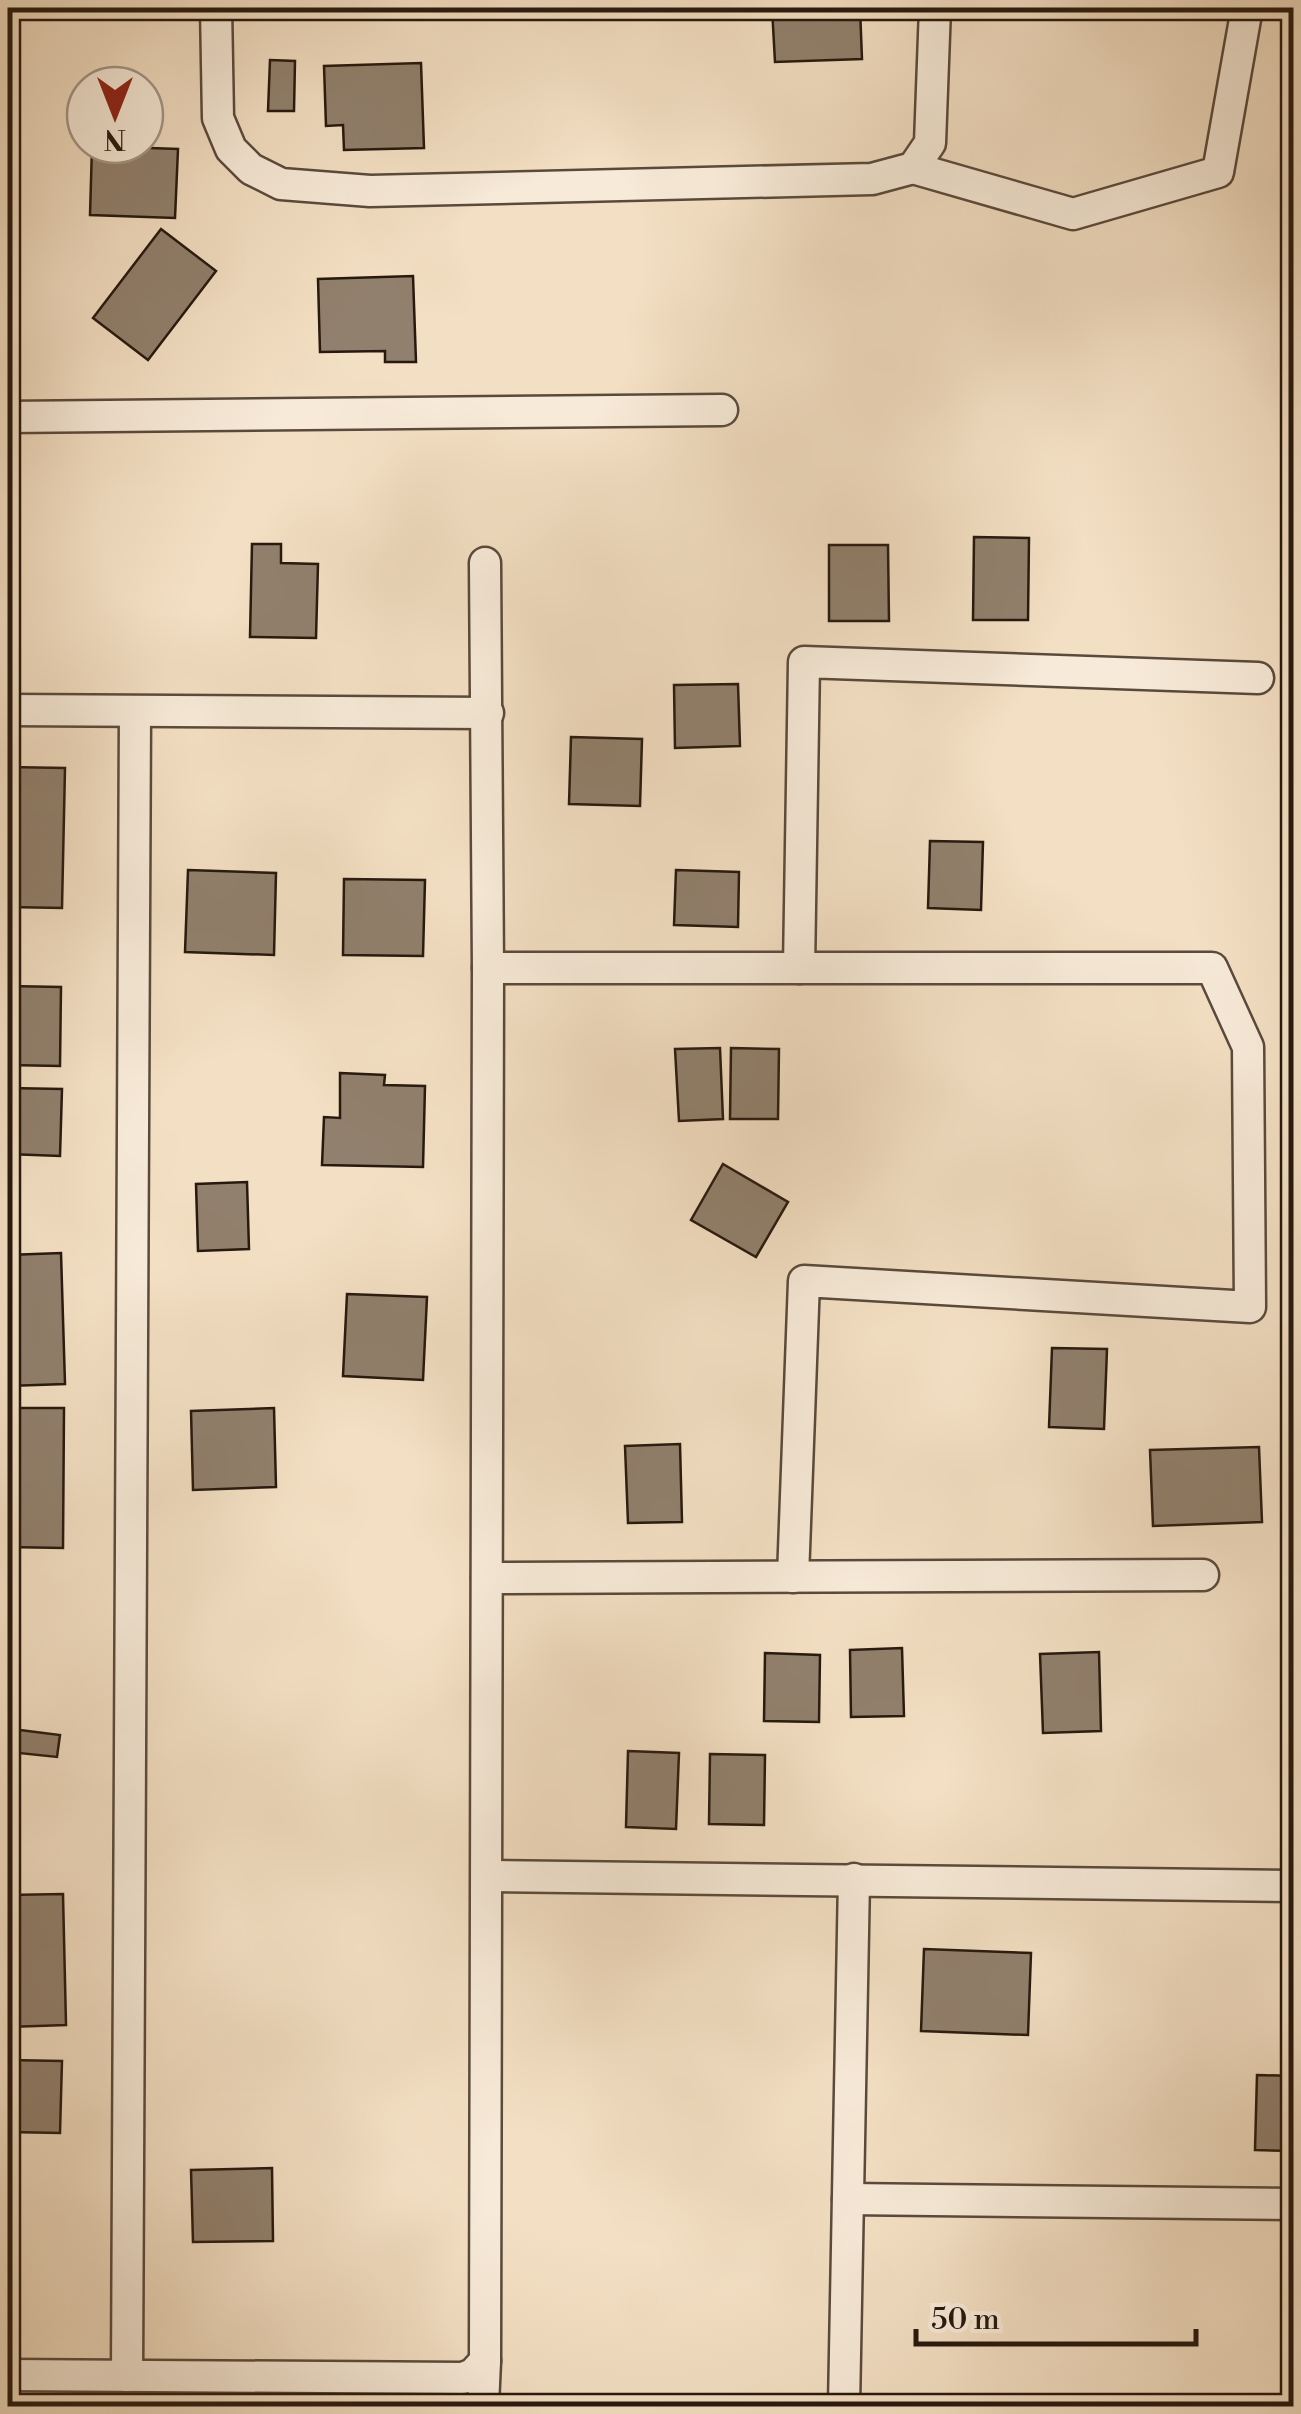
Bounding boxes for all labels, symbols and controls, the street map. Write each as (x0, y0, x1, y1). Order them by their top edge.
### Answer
north arrow (65, 65, 165, 165)
text: N (104, 121, 126, 156)
scale bar (916, 2284, 1196, 2346)
text: 50 m (931, 2301, 1000, 2339)

